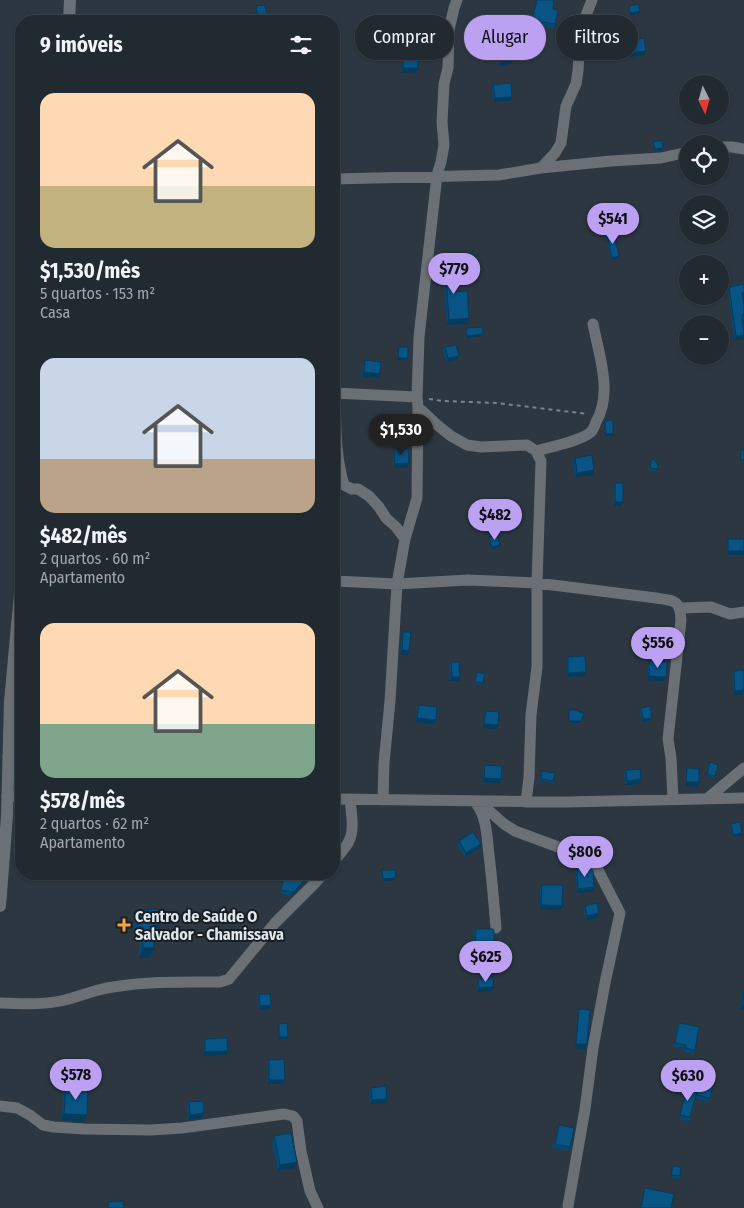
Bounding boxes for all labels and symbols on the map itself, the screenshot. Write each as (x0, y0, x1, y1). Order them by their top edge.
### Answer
north arrow (679, 75, 729, 125)
pin: $541 (583, 202, 643, 245)
pin: $779 (424, 252, 484, 295)
pin: $1,530 (360, 414, 442, 456)
pin: $482 (465, 498, 525, 541)
pin: $556 (628, 626, 688, 669)
pin: $806 (555, 836, 615, 878)
place label: Centro de Saúde O Salvador - Chamissava (135, 907, 284, 944)
marker: Centro de Saúde O Salvador - Chamissava (117, 918, 131, 932)
pin: $625 (456, 940, 516, 983)
pin: $578 (46, 1058, 106, 1101)
pin: $630 (658, 1060, 718, 1102)

